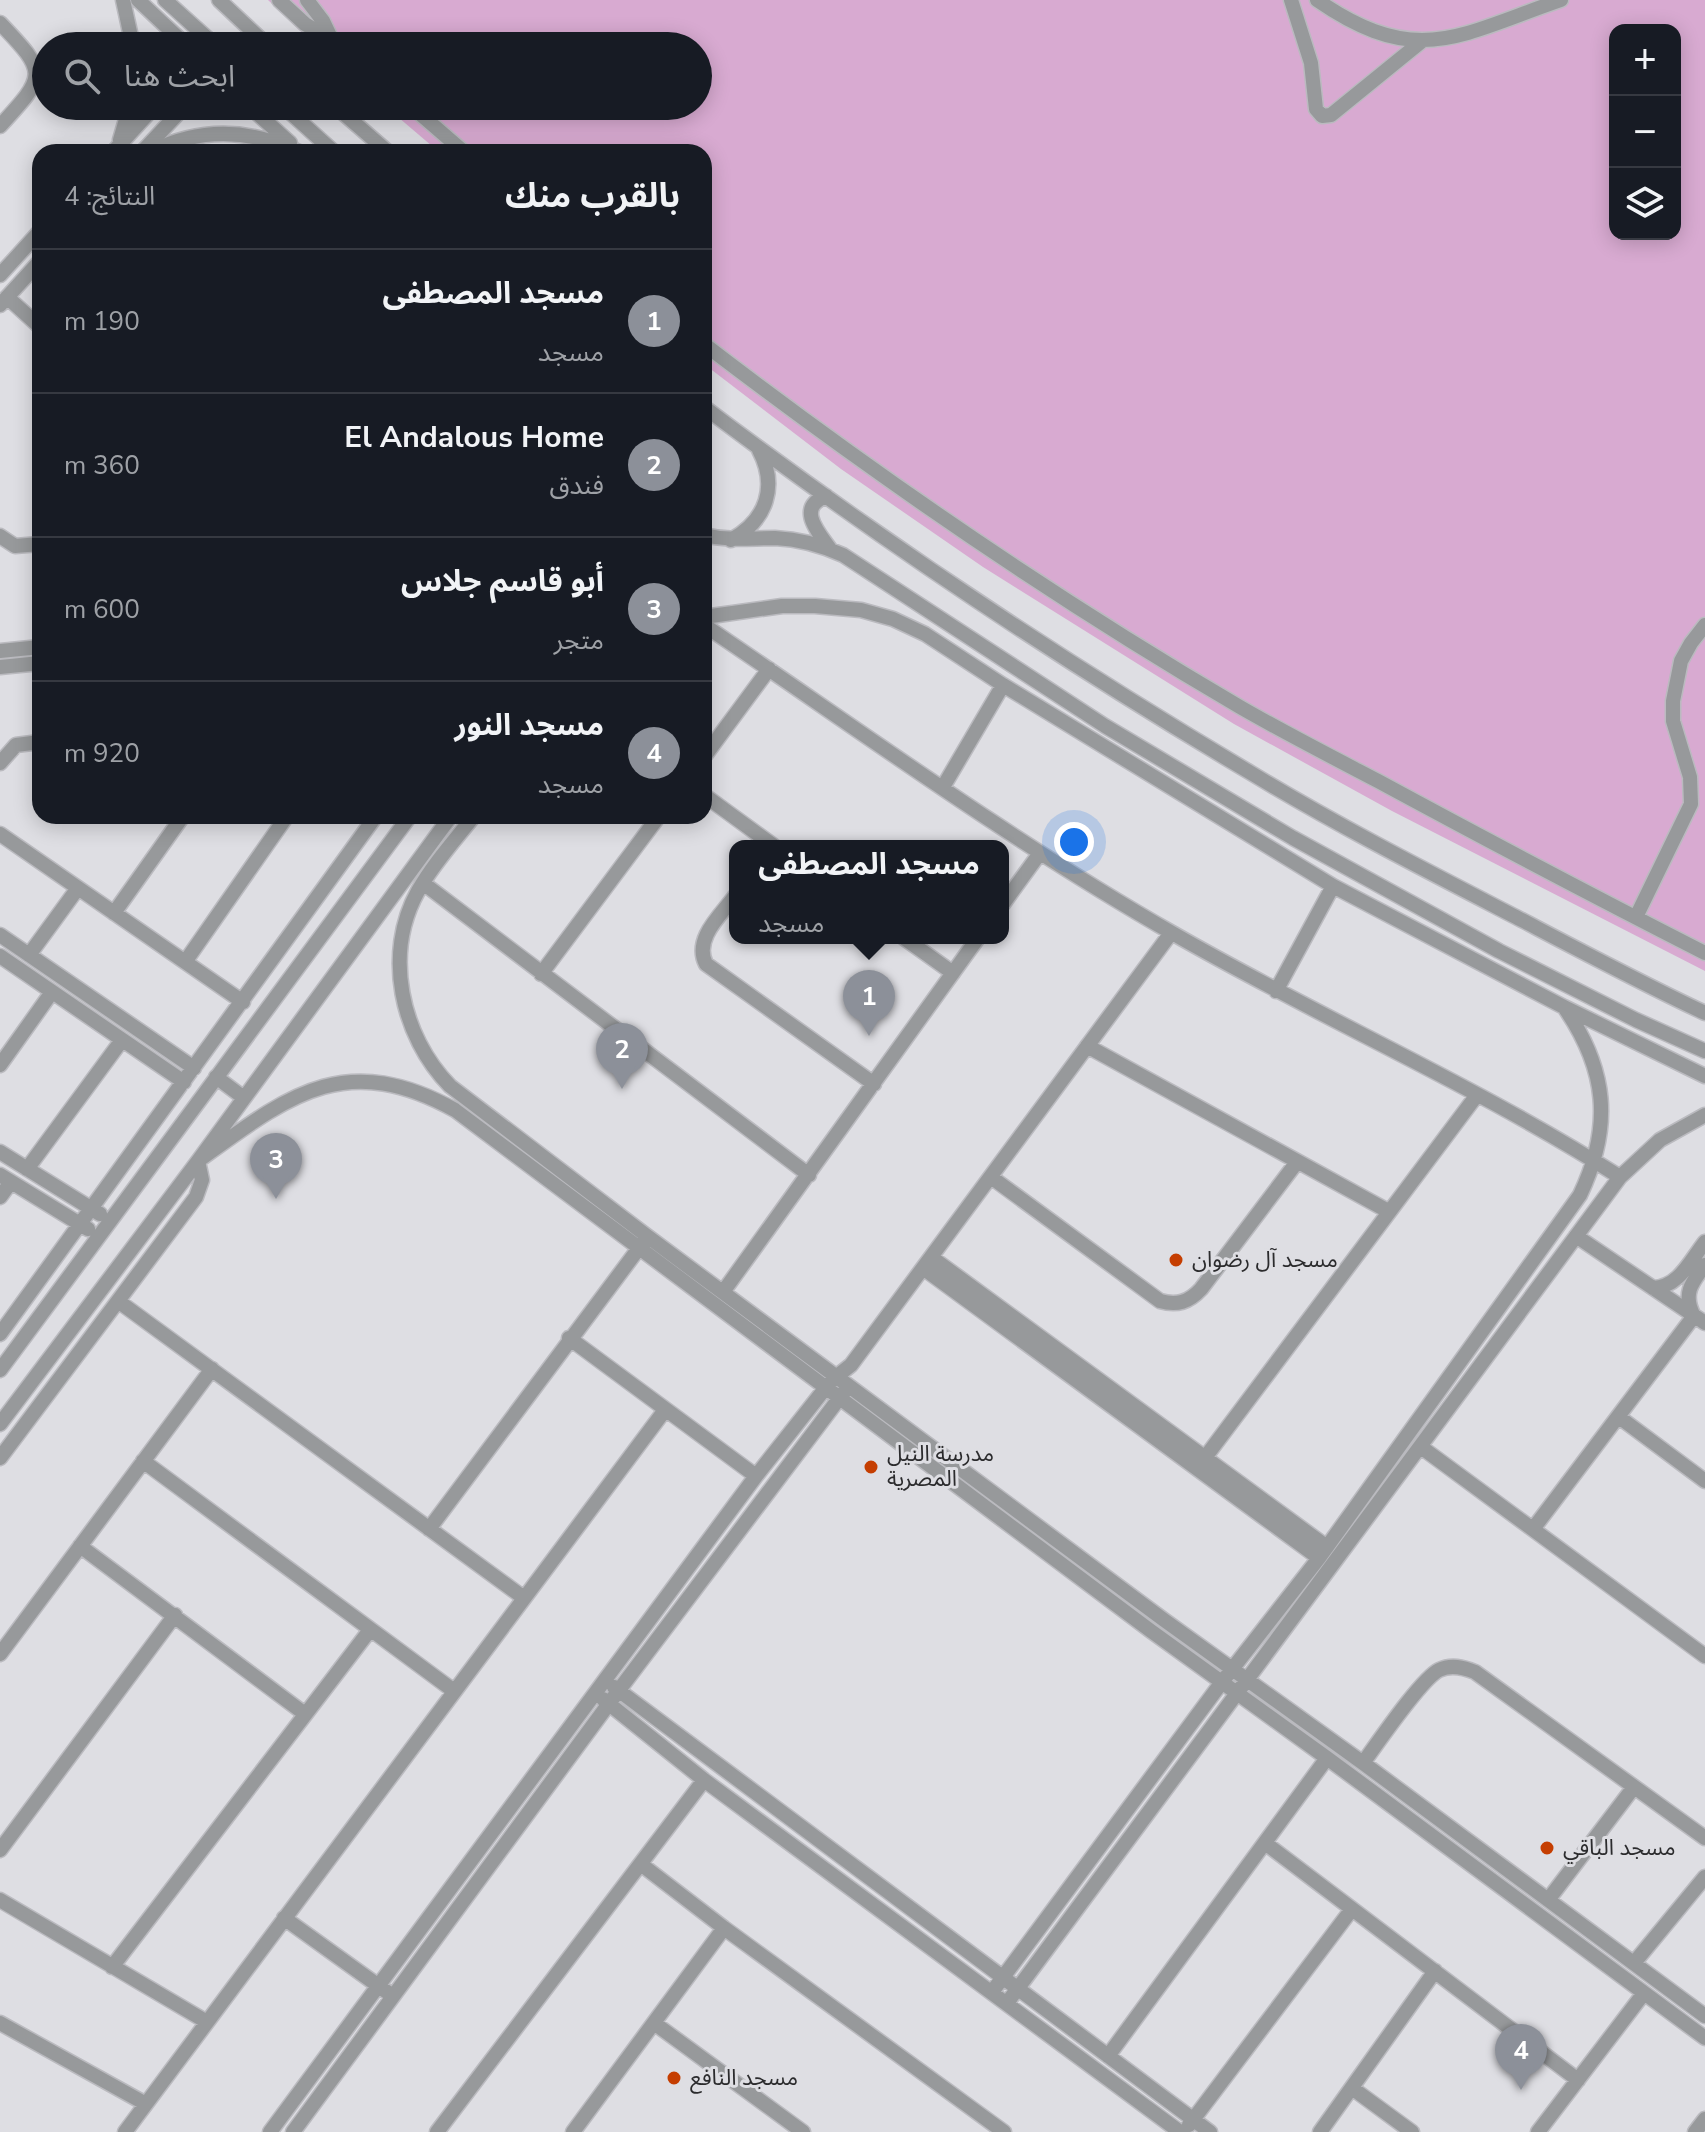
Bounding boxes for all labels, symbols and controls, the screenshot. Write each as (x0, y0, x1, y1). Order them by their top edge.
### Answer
map controls (1609, 24, 1681, 240)
button: + (1609, 24, 1681, 96)
search box (32, 32, 712, 120)
icon: search (60, 54, 104, 98)
text: ابحث هنا (124, 56, 235, 97)
button: − (1609, 96, 1681, 168)
button: layers (1609, 168, 1681, 240)
text: بالقرب منك (505, 173, 680, 219)
text: النتائج: 4 (64, 179, 155, 214)
text: مسجد المصطفى (382, 273, 604, 314)
text: 190 m (64, 304, 140, 339)
text: 1 (646, 304, 662, 339)
text: مسجد (538, 335, 604, 370)
text: El Andalous Home (344, 417, 604, 458)
text: 360 m (64, 448, 140, 483)
text: 2 (646, 448, 662, 483)
text: فندق (550, 468, 604, 503)
text: أبو قاسم جلاس (401, 561, 604, 602)
text: 600 m (64, 592, 140, 627)
text: 3 (646, 592, 662, 627)
text: متجر (554, 623, 604, 658)
text: مسجد النور (455, 705, 604, 746)
text: 920 m (64, 736, 140, 771)
text: 4 (646, 736, 662, 771)
text: مسجد (538, 767, 604, 802)
your location (1054, 822, 1094, 862)
popup (729, 840, 1009, 944)
text: مسجد المصطفى (758, 844, 980, 885)
text: مسجد (758, 906, 824, 941)
pin: 1 (843, 970, 895, 1036)
pin: 2 (596, 1023, 648, 1089)
pin: 3 (250, 1133, 302, 1199)
place label: مسجد آل رضوان (1192, 1245, 1338, 1275)
marker: مسجد آل رضوان (1167, 1251, 1185, 1269)
place label: مدرسة النيل المصرية (887, 1439, 994, 1494)
marker: مدرسة النيل المصرية (862, 1458, 880, 1476)
place label: مسجد الباقي (1563, 1833, 1676, 1864)
marker: مسجد الباقي (1538, 1839, 1556, 1857)
pin: 4 (1495, 2024, 1547, 2090)
place label: مسجد النافع (690, 2063, 798, 2094)
marker: مسجد النافع (665, 2069, 683, 2087)

